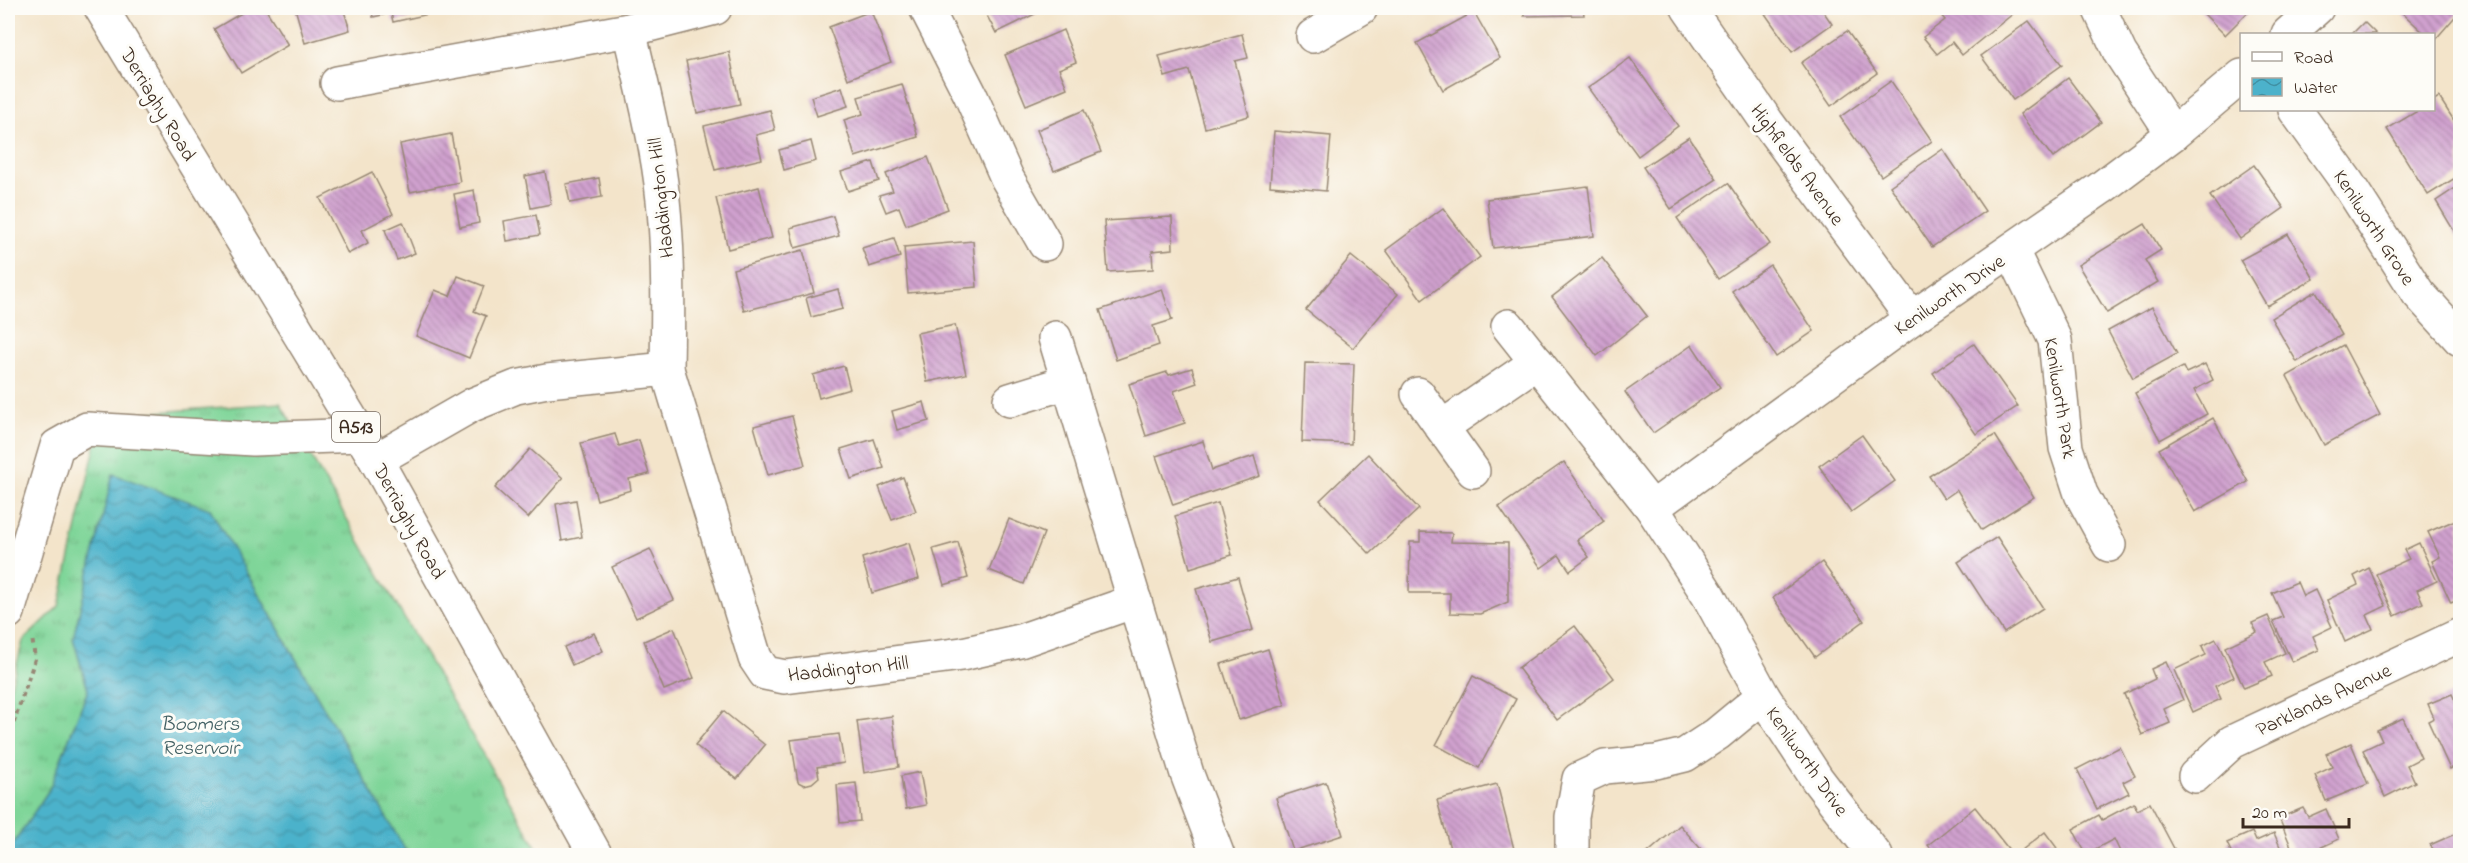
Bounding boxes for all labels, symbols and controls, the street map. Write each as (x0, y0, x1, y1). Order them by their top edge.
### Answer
legend (2240, 33, 2435, 111)
street label: Derriaghy Road (110, 42, 202, 168)
text: Road (2294, 46, 2333, 72)
text: Water (2294, 76, 2338, 102)
street label: Highfields Avenue (1741, 99, 1850, 233)
street label: Haddington Hill (642, 136, 684, 260)
street label: Kenilworth Grove (2325, 165, 2421, 292)
street label: Kenilworth Drive (1889, 248, 2012, 344)
street label: Kenilworth Park (2035, 336, 2082, 461)
road number: A513 (332, 412, 380, 442)
street label: Derriaghy Road (363, 458, 451, 586)
street label: Haddington Hill (786, 650, 910, 692)
street label: Parklands Avenue (2252, 657, 2397, 745)
street label: Kenilworth Drive (1757, 702, 1855, 823)
water label: Boomers Reservoir (161, 710, 241, 764)
scale bar (2243, 791, 2350, 829)
text: 20 m (2252, 801, 2287, 827)

